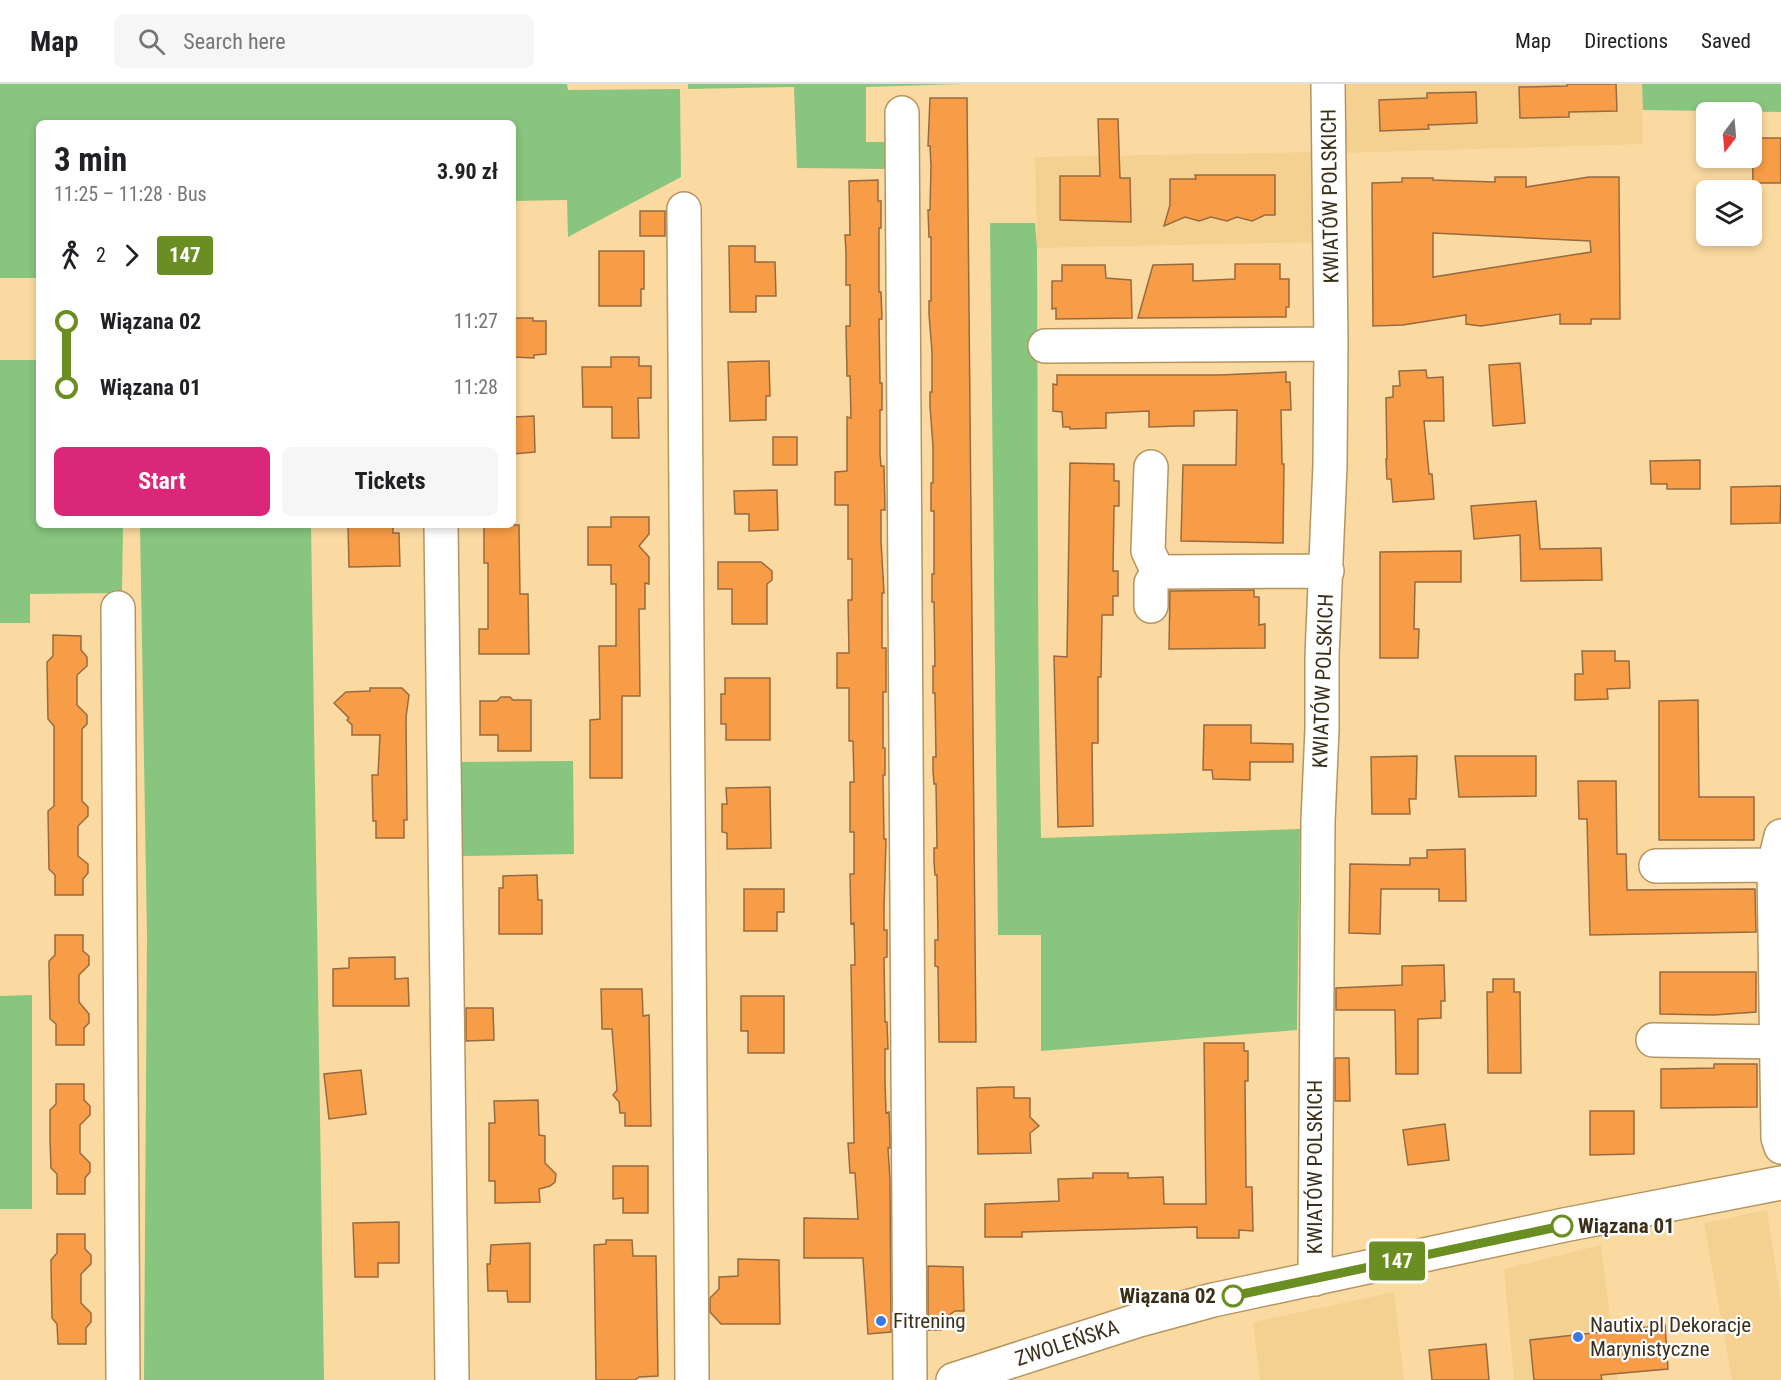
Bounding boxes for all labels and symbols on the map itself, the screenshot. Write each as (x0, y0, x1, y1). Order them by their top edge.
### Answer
north arrow (1696, 102, 1762, 168)
street label: KWIATÓW POLSKICH (1316, 109, 1344, 283)
street label: KWIATÓW POLSKICH (1308, 593, 1338, 769)
street label: KWIATÓW POLSKICH (1303, 1080, 1327, 1254)
place label: Wiązana 01 (1578, 1214, 1675, 1238)
marker: Wiązana 01 (1551, 1215, 1573, 1237)
line badge: 147 (1362, 1242, 1432, 1280)
place label: Wiązana 02 (1119, 1284, 1216, 1308)
marker: Wiązana 02 (1222, 1285, 1244, 1307)
place label: Fitrening (893, 1309, 966, 1333)
place label: Nautix.pl Dekoracje Marynistyczne (1590, 1313, 1751, 1361)
marker: Fitrening (874, 1314, 888, 1328)
street label: ZWOLEŃSKA (1012, 1315, 1122, 1371)
marker: Nautix.pl Dekoracje Marynistyczne (1571, 1330, 1585, 1344)

